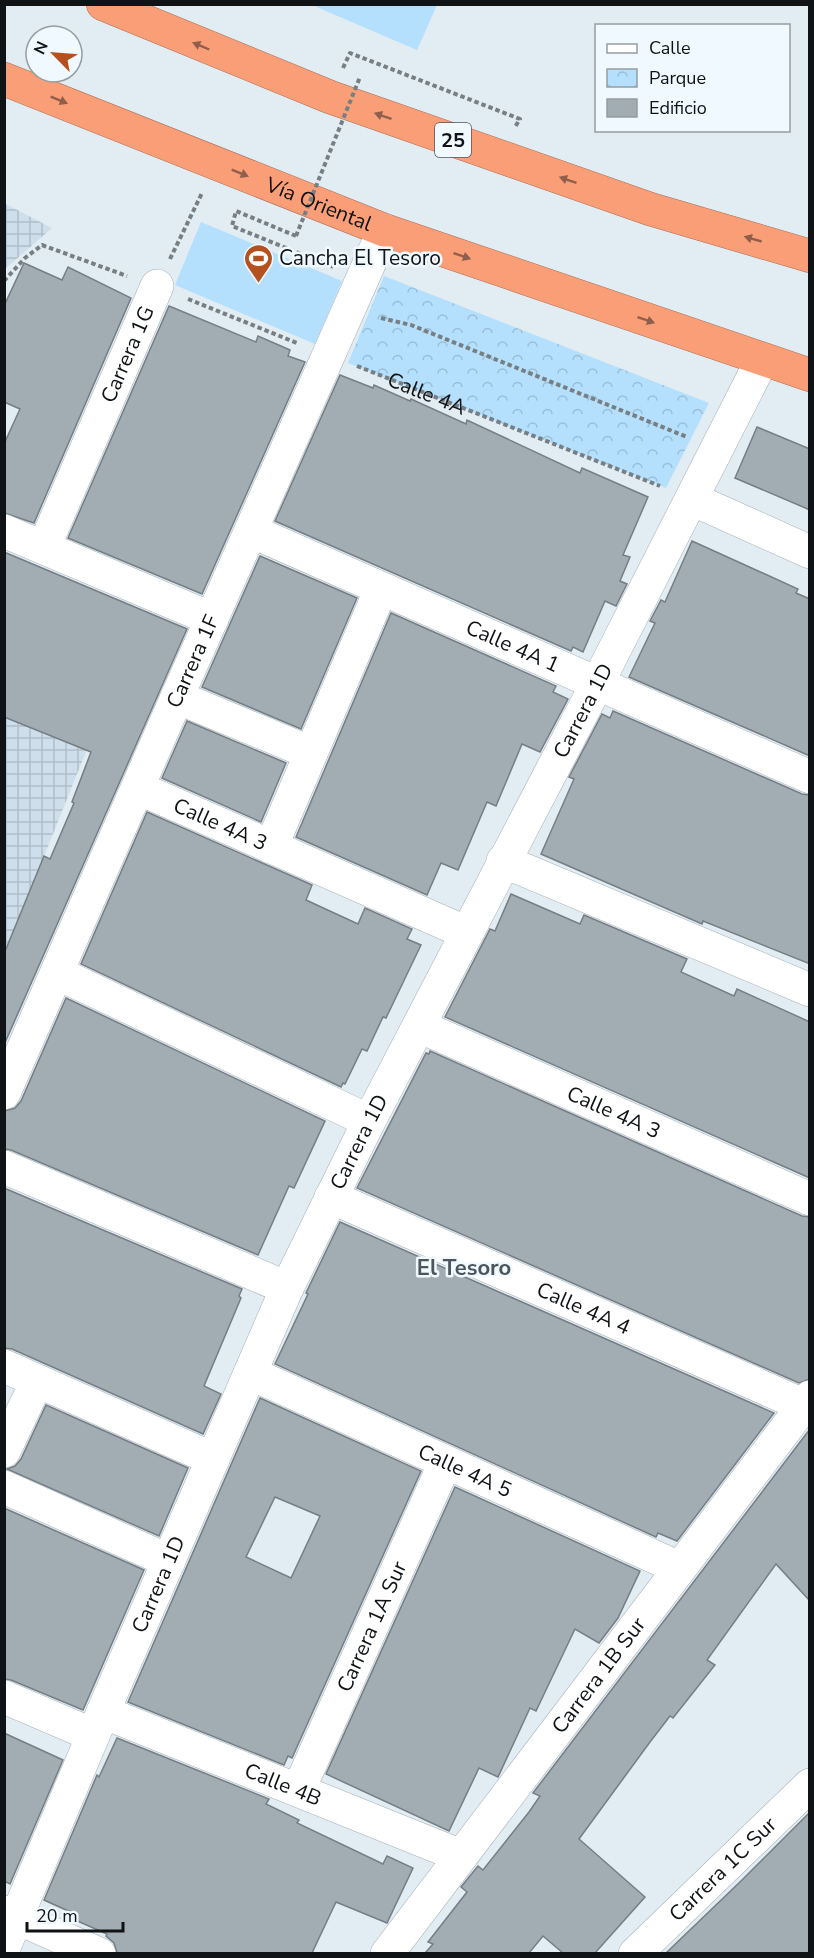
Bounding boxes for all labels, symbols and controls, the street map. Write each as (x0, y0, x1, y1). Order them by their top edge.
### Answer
north arrow (24, 24, 84, 84)
legend (595, 24, 790, 132)
text: Calle (649, 36, 691, 60)
text: N (29, 38, 54, 58)
one-way arrow (192, 41, 210, 51)
text: Parque (649, 66, 706, 90)
one-way arrow (50, 96, 68, 105)
text: Edificio (649, 96, 707, 120)
one-way arrow (374, 111, 392, 121)
road number: 25 (435, 123, 471, 157)
one-way arrow (231, 169, 249, 178)
street label: Vía Oriental (261, 170, 377, 238)
one-way arrow (558, 175, 576, 185)
one-way arrow (744, 234, 762, 243)
sports icon: Cancha El Tesoro (242, 242, 274, 284)
place label: Cancha El Tesoro (279, 244, 441, 272)
one-way arrow (453, 252, 471, 262)
street label: Carrera 1G (94, 302, 161, 407)
one-way arrow (637, 316, 655, 325)
street label: Calle 4A (384, 366, 470, 422)
street label: Carrera 1F (160, 610, 226, 712)
street label: Calle 4A 1 (461, 613, 564, 679)
street label: Carrera 1D (547, 659, 619, 763)
street label: Calle 4A 3 (169, 791, 272, 857)
street label: Calle 4A 3 (562, 1079, 665, 1145)
street label: Carrera 1D (323, 1089, 395, 1194)
district label: El Tesoro (417, 1253, 511, 1283)
street label: Calle 4A 4 (532, 1275, 635, 1341)
street label: Calle 4A 5 (414, 1437, 516, 1504)
street label: Carrera 1D (125, 1532, 192, 1637)
street label: Carrera 1A Sur (330, 1556, 413, 1696)
street label: Carrera 1B Sur (545, 1611, 652, 1739)
street label: Calle 4B (240, 1756, 326, 1812)
street label: Carrera 1C Sur (663, 1810, 783, 1928)
scale bar (27, 1895, 123, 1933)
text: 20 m (36, 1904, 78, 1928)

